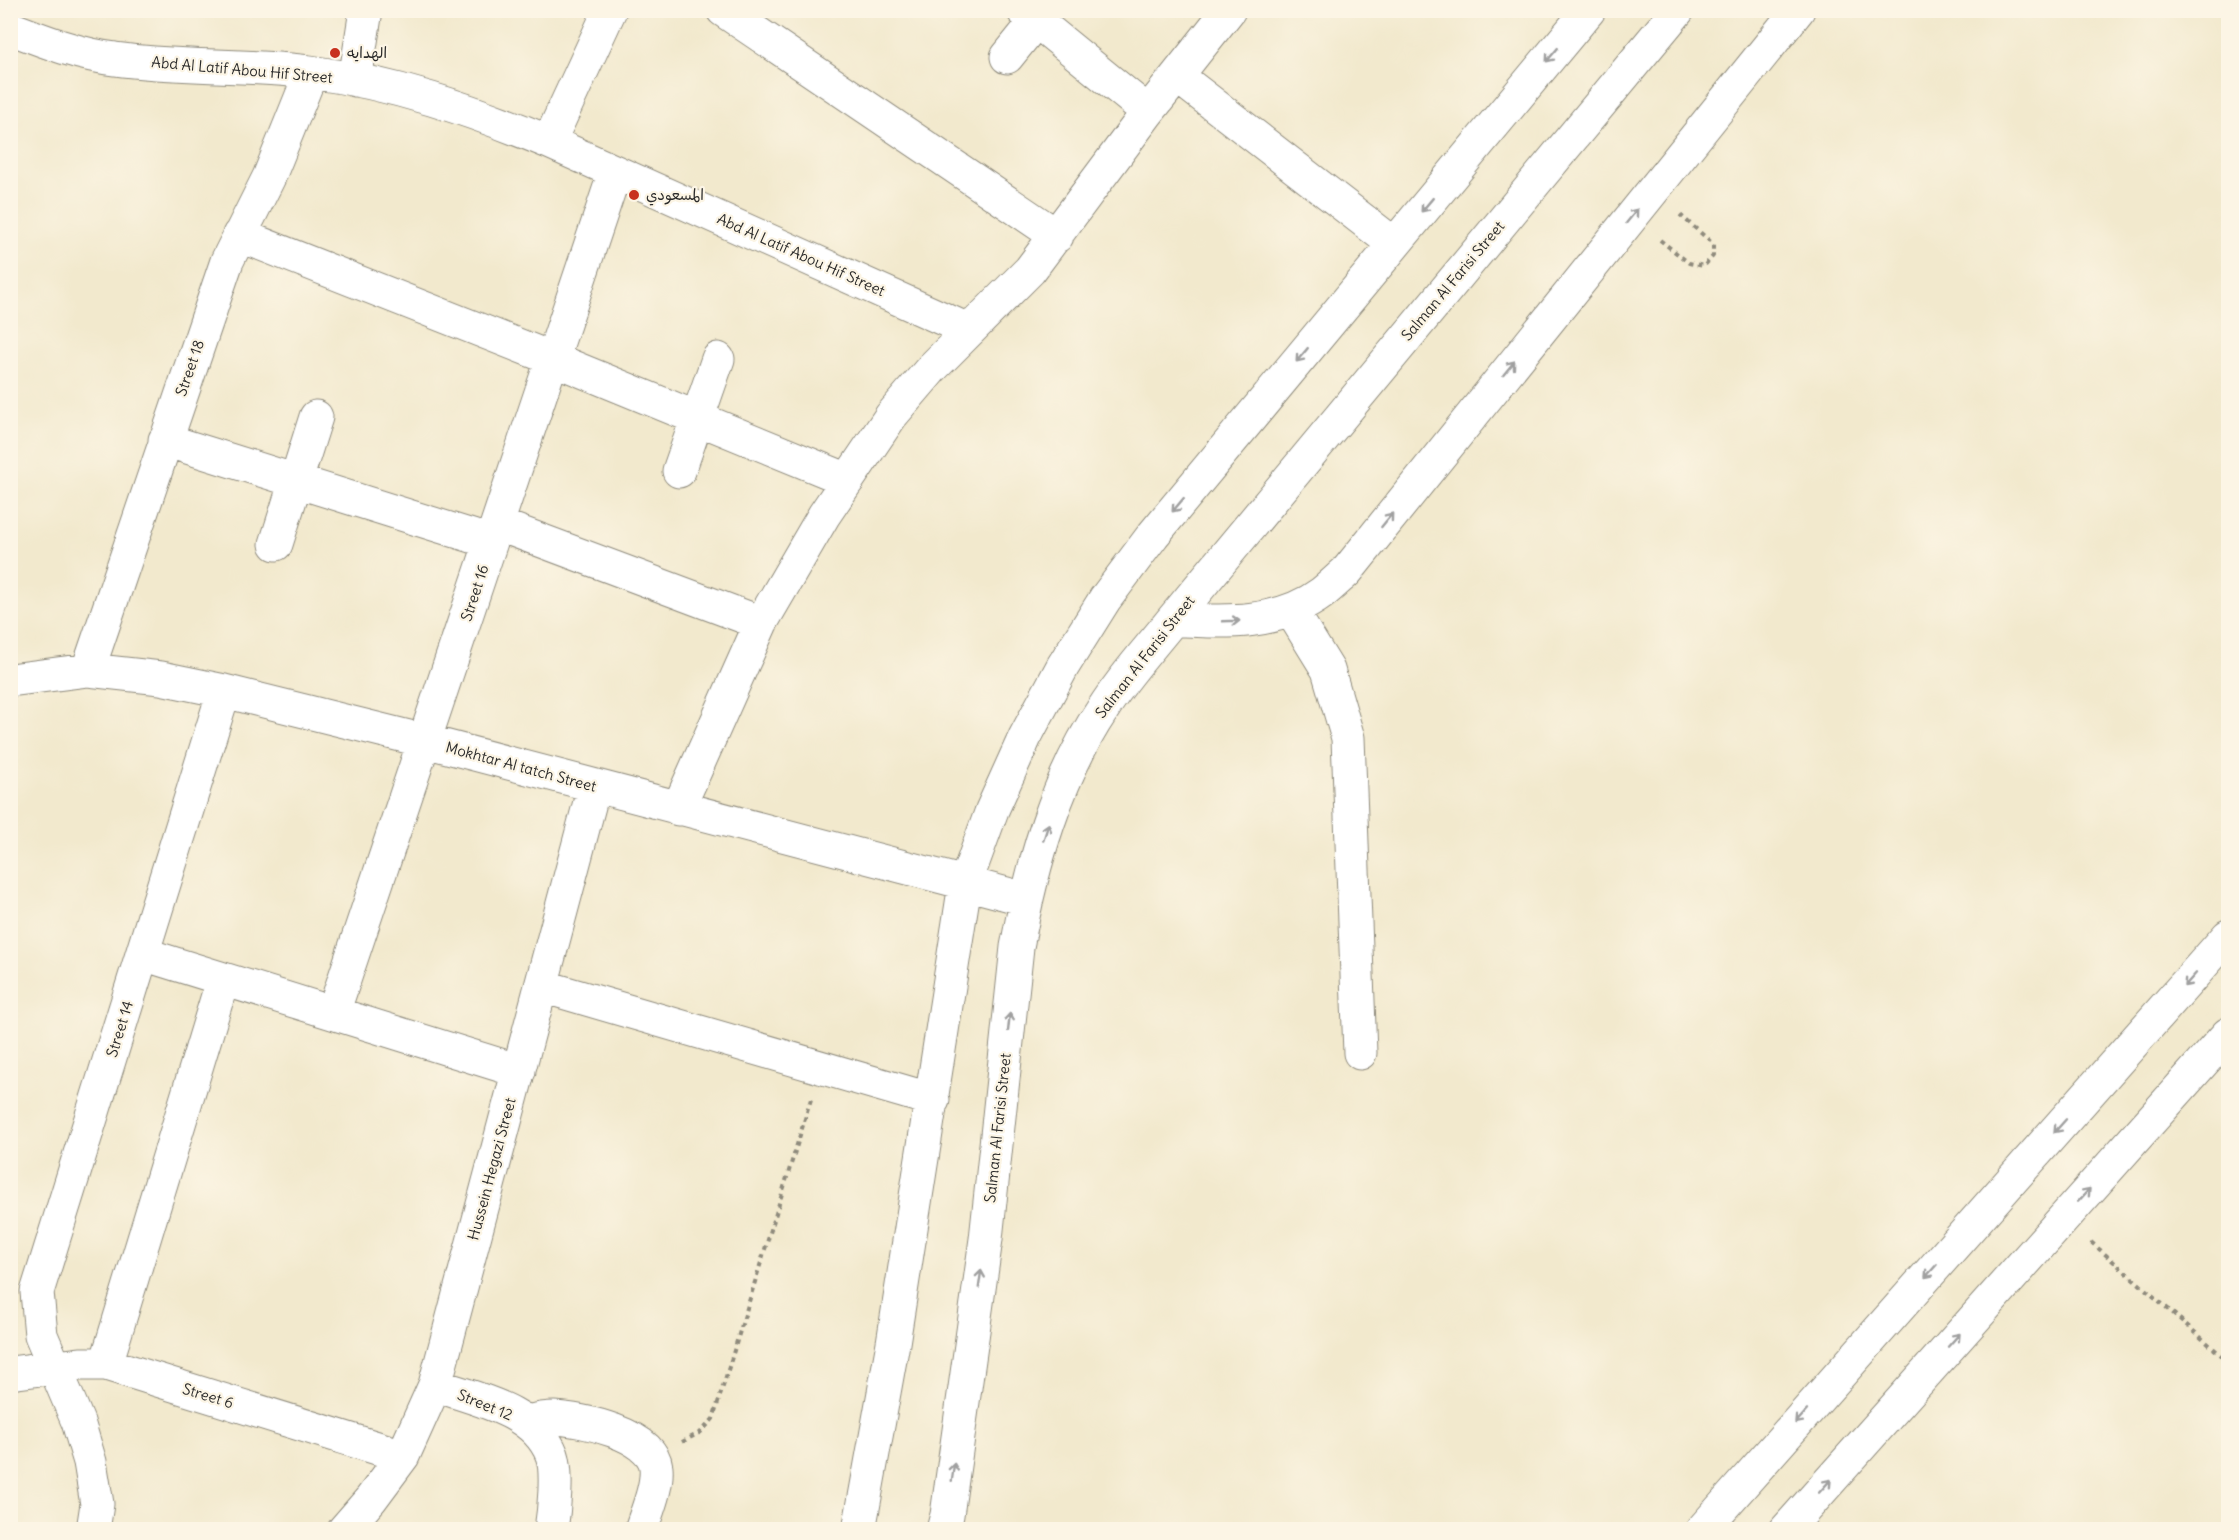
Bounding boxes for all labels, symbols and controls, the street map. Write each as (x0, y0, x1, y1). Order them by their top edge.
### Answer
place label: الهدايه (347, 43, 387, 62)
marker: الهدايه (328, 46, 342, 60)
one-way arrow (1545, 47, 1558, 63)
street label: Abd Al Latif Abou Hif Street (151, 52, 333, 87)
place label: المسعودي (646, 185, 704, 206)
marker: المسعودي (627, 188, 641, 202)
one-way arrow (1420, 197, 1434, 212)
one-way arrow (1625, 208, 1638, 224)
street label: Abd Al Latif Abou Hif Street (714, 209, 888, 300)
street label: Salman Al Farisi Street (1397, 217, 1508, 344)
street label: Street 18 (171, 337, 208, 398)
one-way arrow (1295, 347, 1309, 362)
one-way arrow (1503, 360, 1516, 376)
one-way arrow (1171, 497, 1184, 513)
one-way arrow (1380, 512, 1393, 528)
street label: Street 16 (456, 562, 493, 623)
street label: Salman Al Farisi Street (1091, 592, 1198, 722)
one-way arrow (1221, 616, 1241, 627)
street label: Mokhtar Al tatch Street (444, 737, 598, 796)
one-way arrow (1041, 823, 1052, 842)
one-way arrow (2183, 972, 2197, 987)
street label: Street 14 (102, 998, 137, 1059)
one-way arrow (1004, 1013, 1015, 1033)
street label: Salman Al Farisi Street (980, 1052, 1015, 1204)
street label: Hussein Hegazi Street (463, 1096, 520, 1242)
one-way arrow (2053, 1118, 2067, 1133)
one-way arrow (2077, 1187, 2091, 1202)
one-way arrow (1924, 1264, 1938, 1279)
one-way arrow (975, 1270, 986, 1289)
one-way arrow (1947, 1333, 1961, 1348)
street label: Street 6 (180, 1379, 236, 1412)
street label: Street 12 (455, 1385, 516, 1424)
one-way arrow (1794, 1409, 1808, 1424)
one-way arrow (948, 1463, 959, 1482)
one-way arrow (1818, 1479, 1832, 1494)

